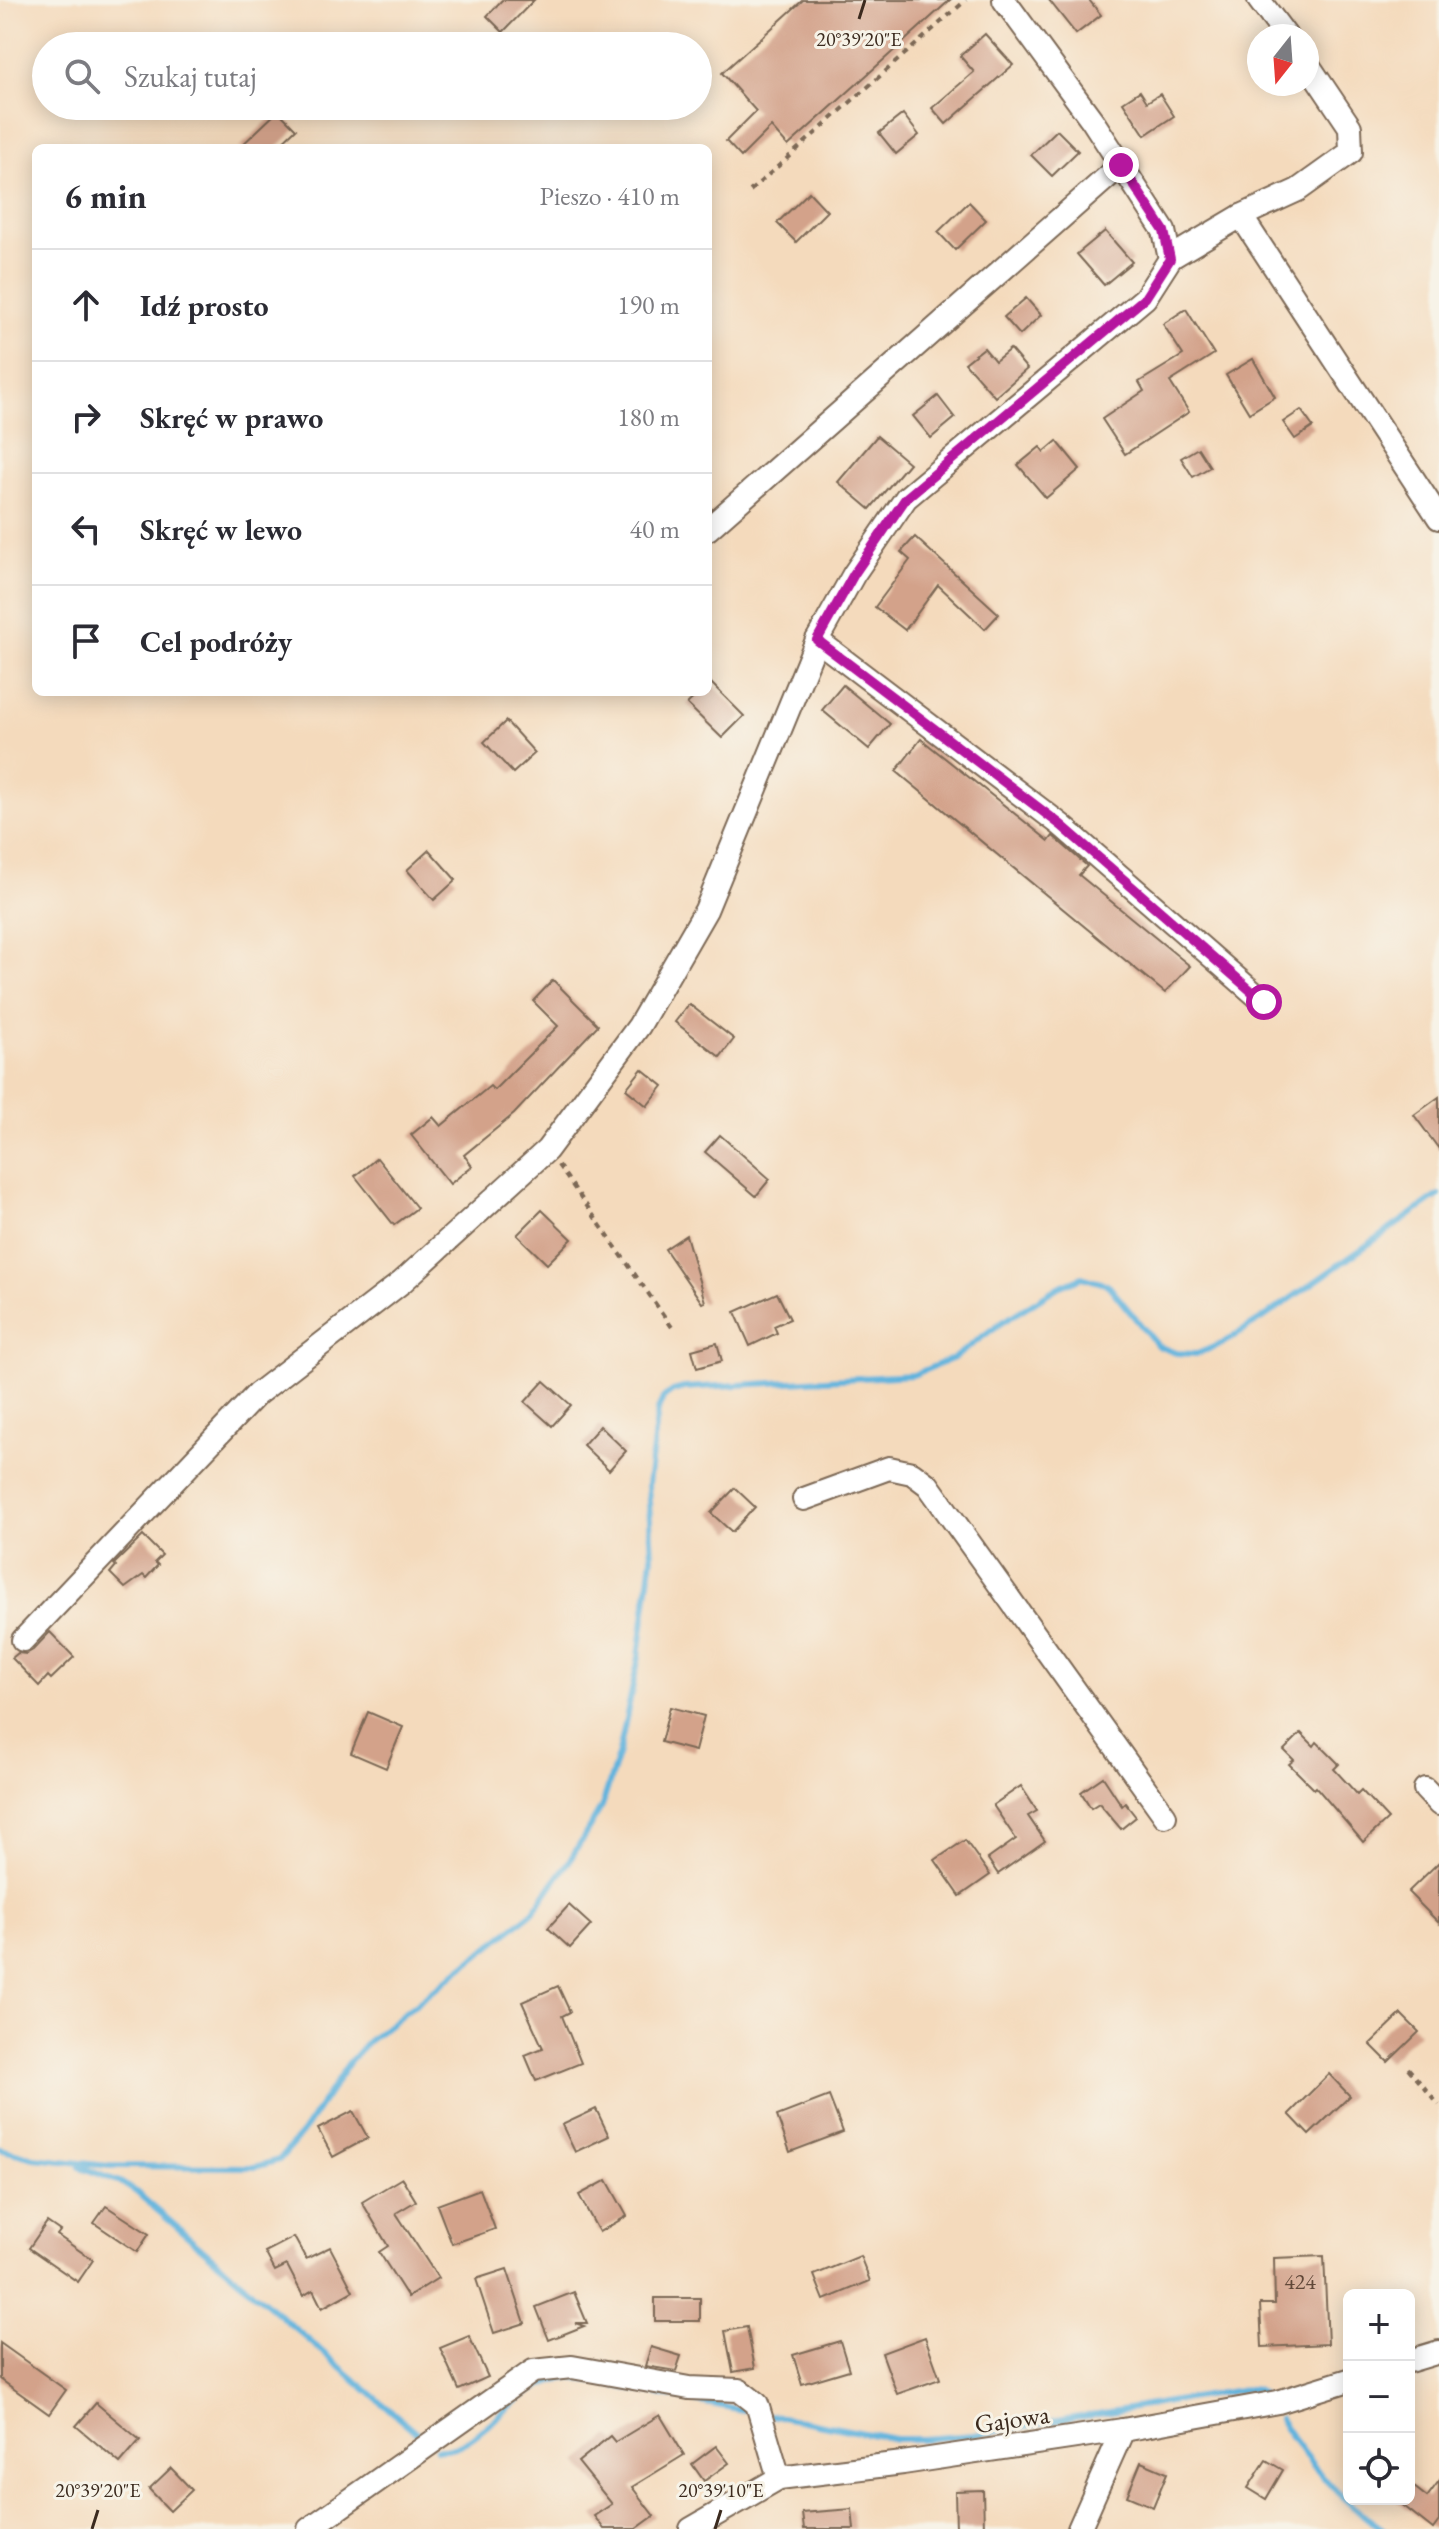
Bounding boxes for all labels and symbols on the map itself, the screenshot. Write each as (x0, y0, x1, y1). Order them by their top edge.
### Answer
north arrow (1247, 24, 1319, 96)
text: 20°39'20"E (816, 26, 902, 52)
route end (1103, 147, 1139, 183)
route start (1246, 984, 1282, 1020)
house number: 424 (1284, 2267, 1316, 2296)
street label: Gajowa (972, 2397, 1052, 2441)
text: 20°39'20"E (55, 2477, 141, 2503)
text: 20°39'10"E (678, 2477, 764, 2503)

